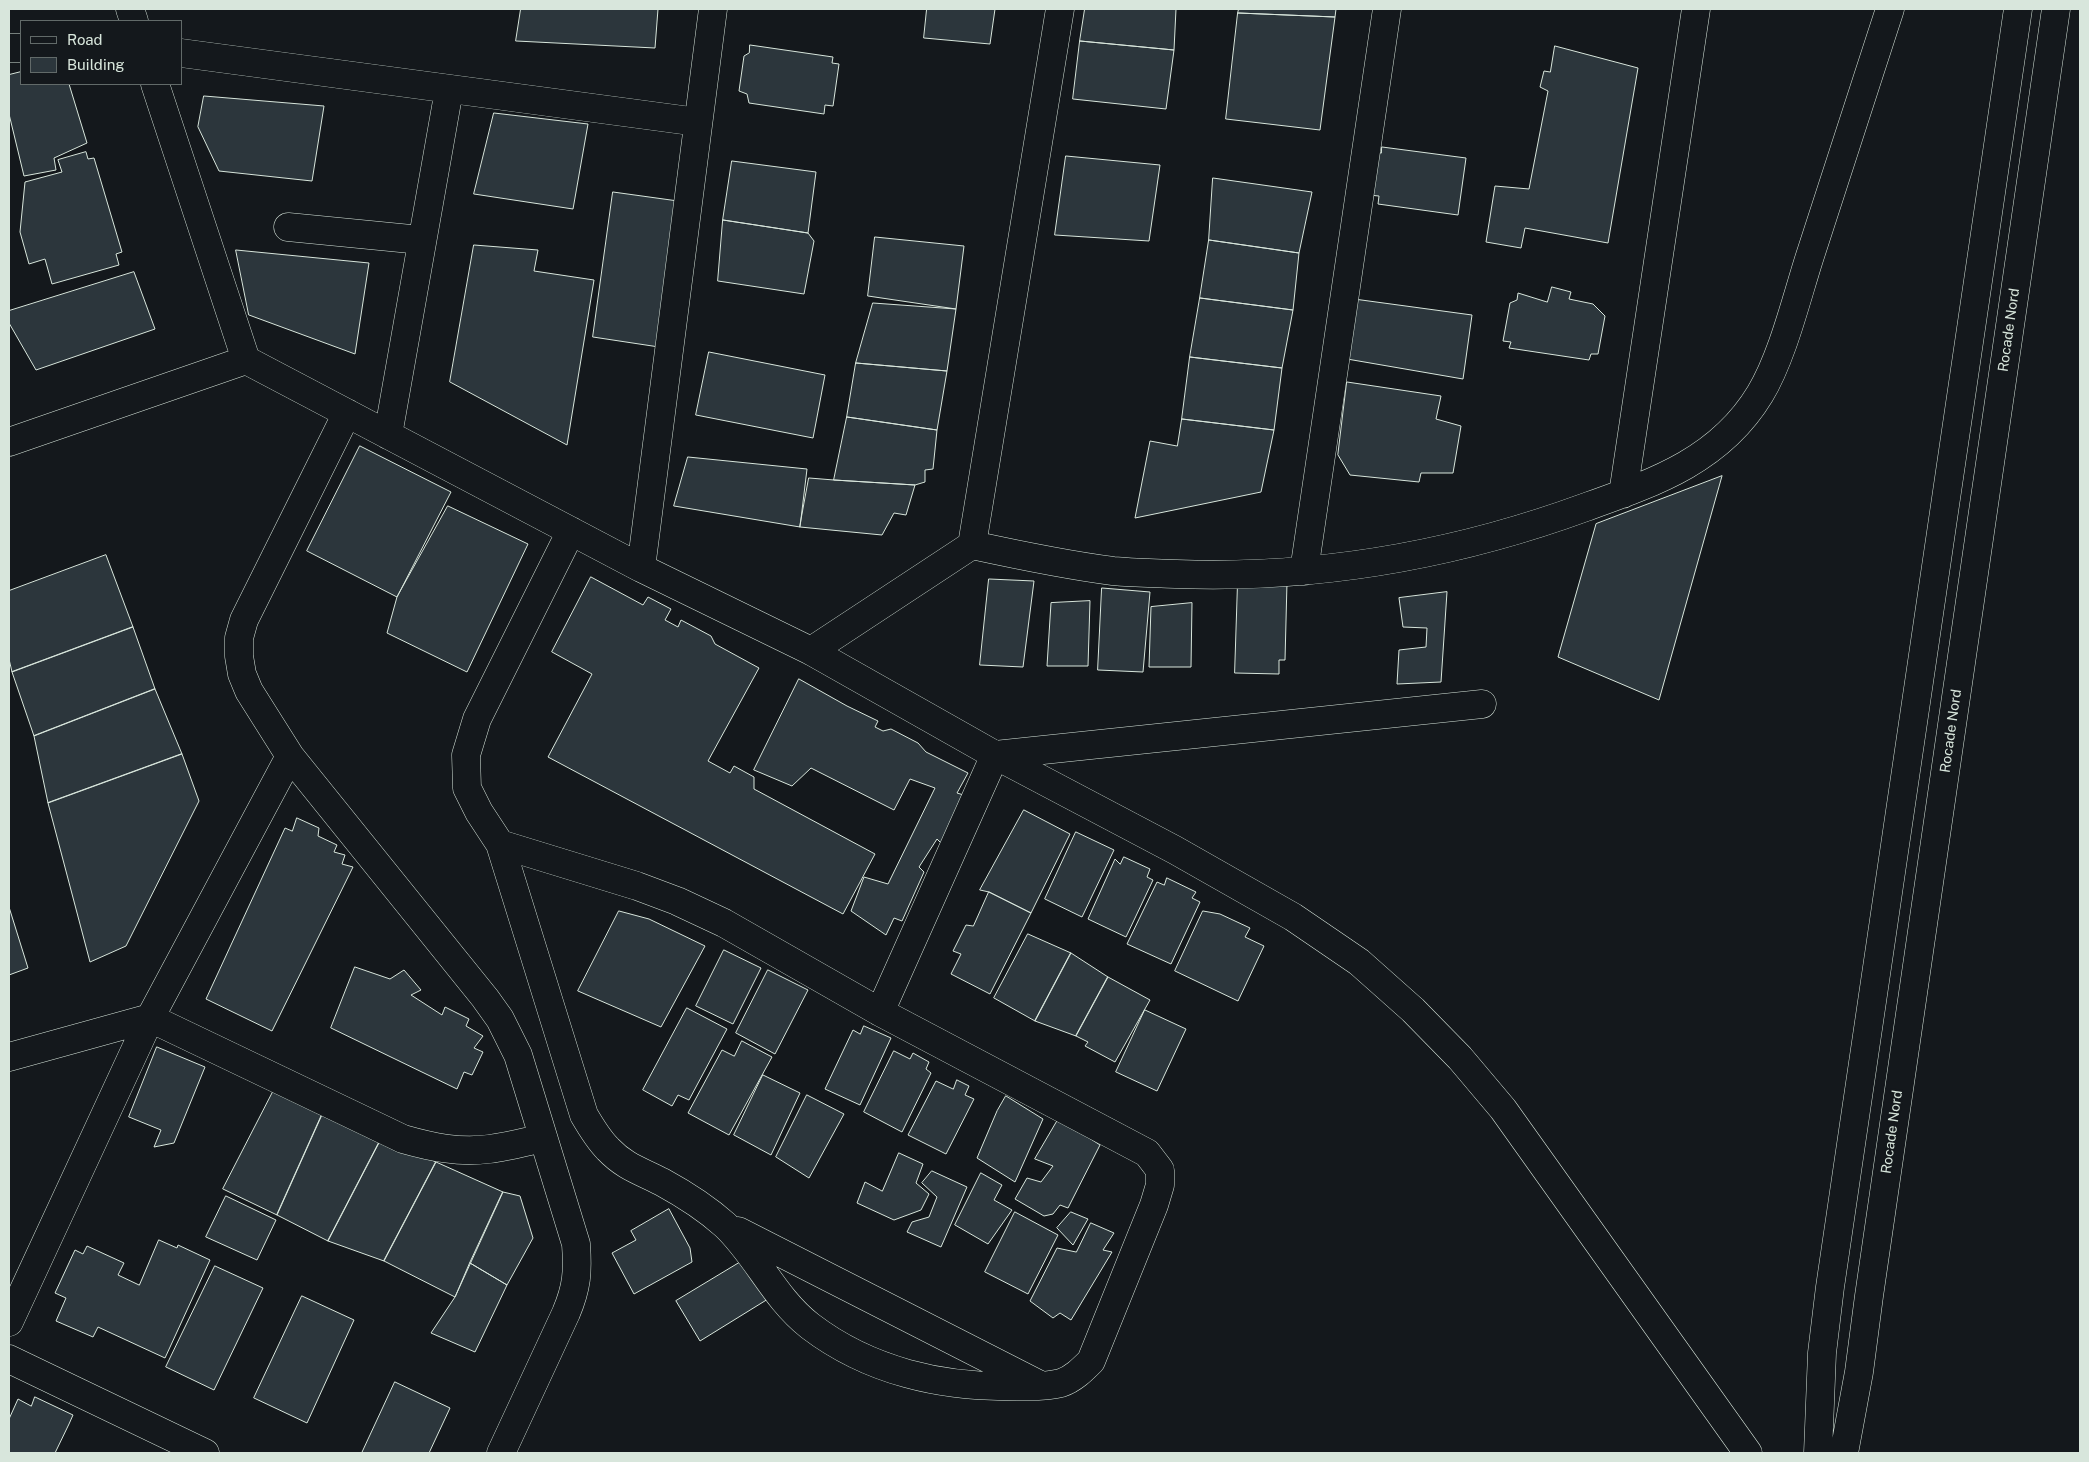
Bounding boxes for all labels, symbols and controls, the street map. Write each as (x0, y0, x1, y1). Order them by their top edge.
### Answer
legend (20, 20, 182, 85)
text: Road (67, 31, 103, 48)
text: Building (67, 56, 125, 73)
street label: Rocade Nord (1995, 287, 2023, 373)
street label: Rocade Nord (1937, 688, 1965, 774)
street label: Rocade Nord (1878, 1089, 1906, 1175)

